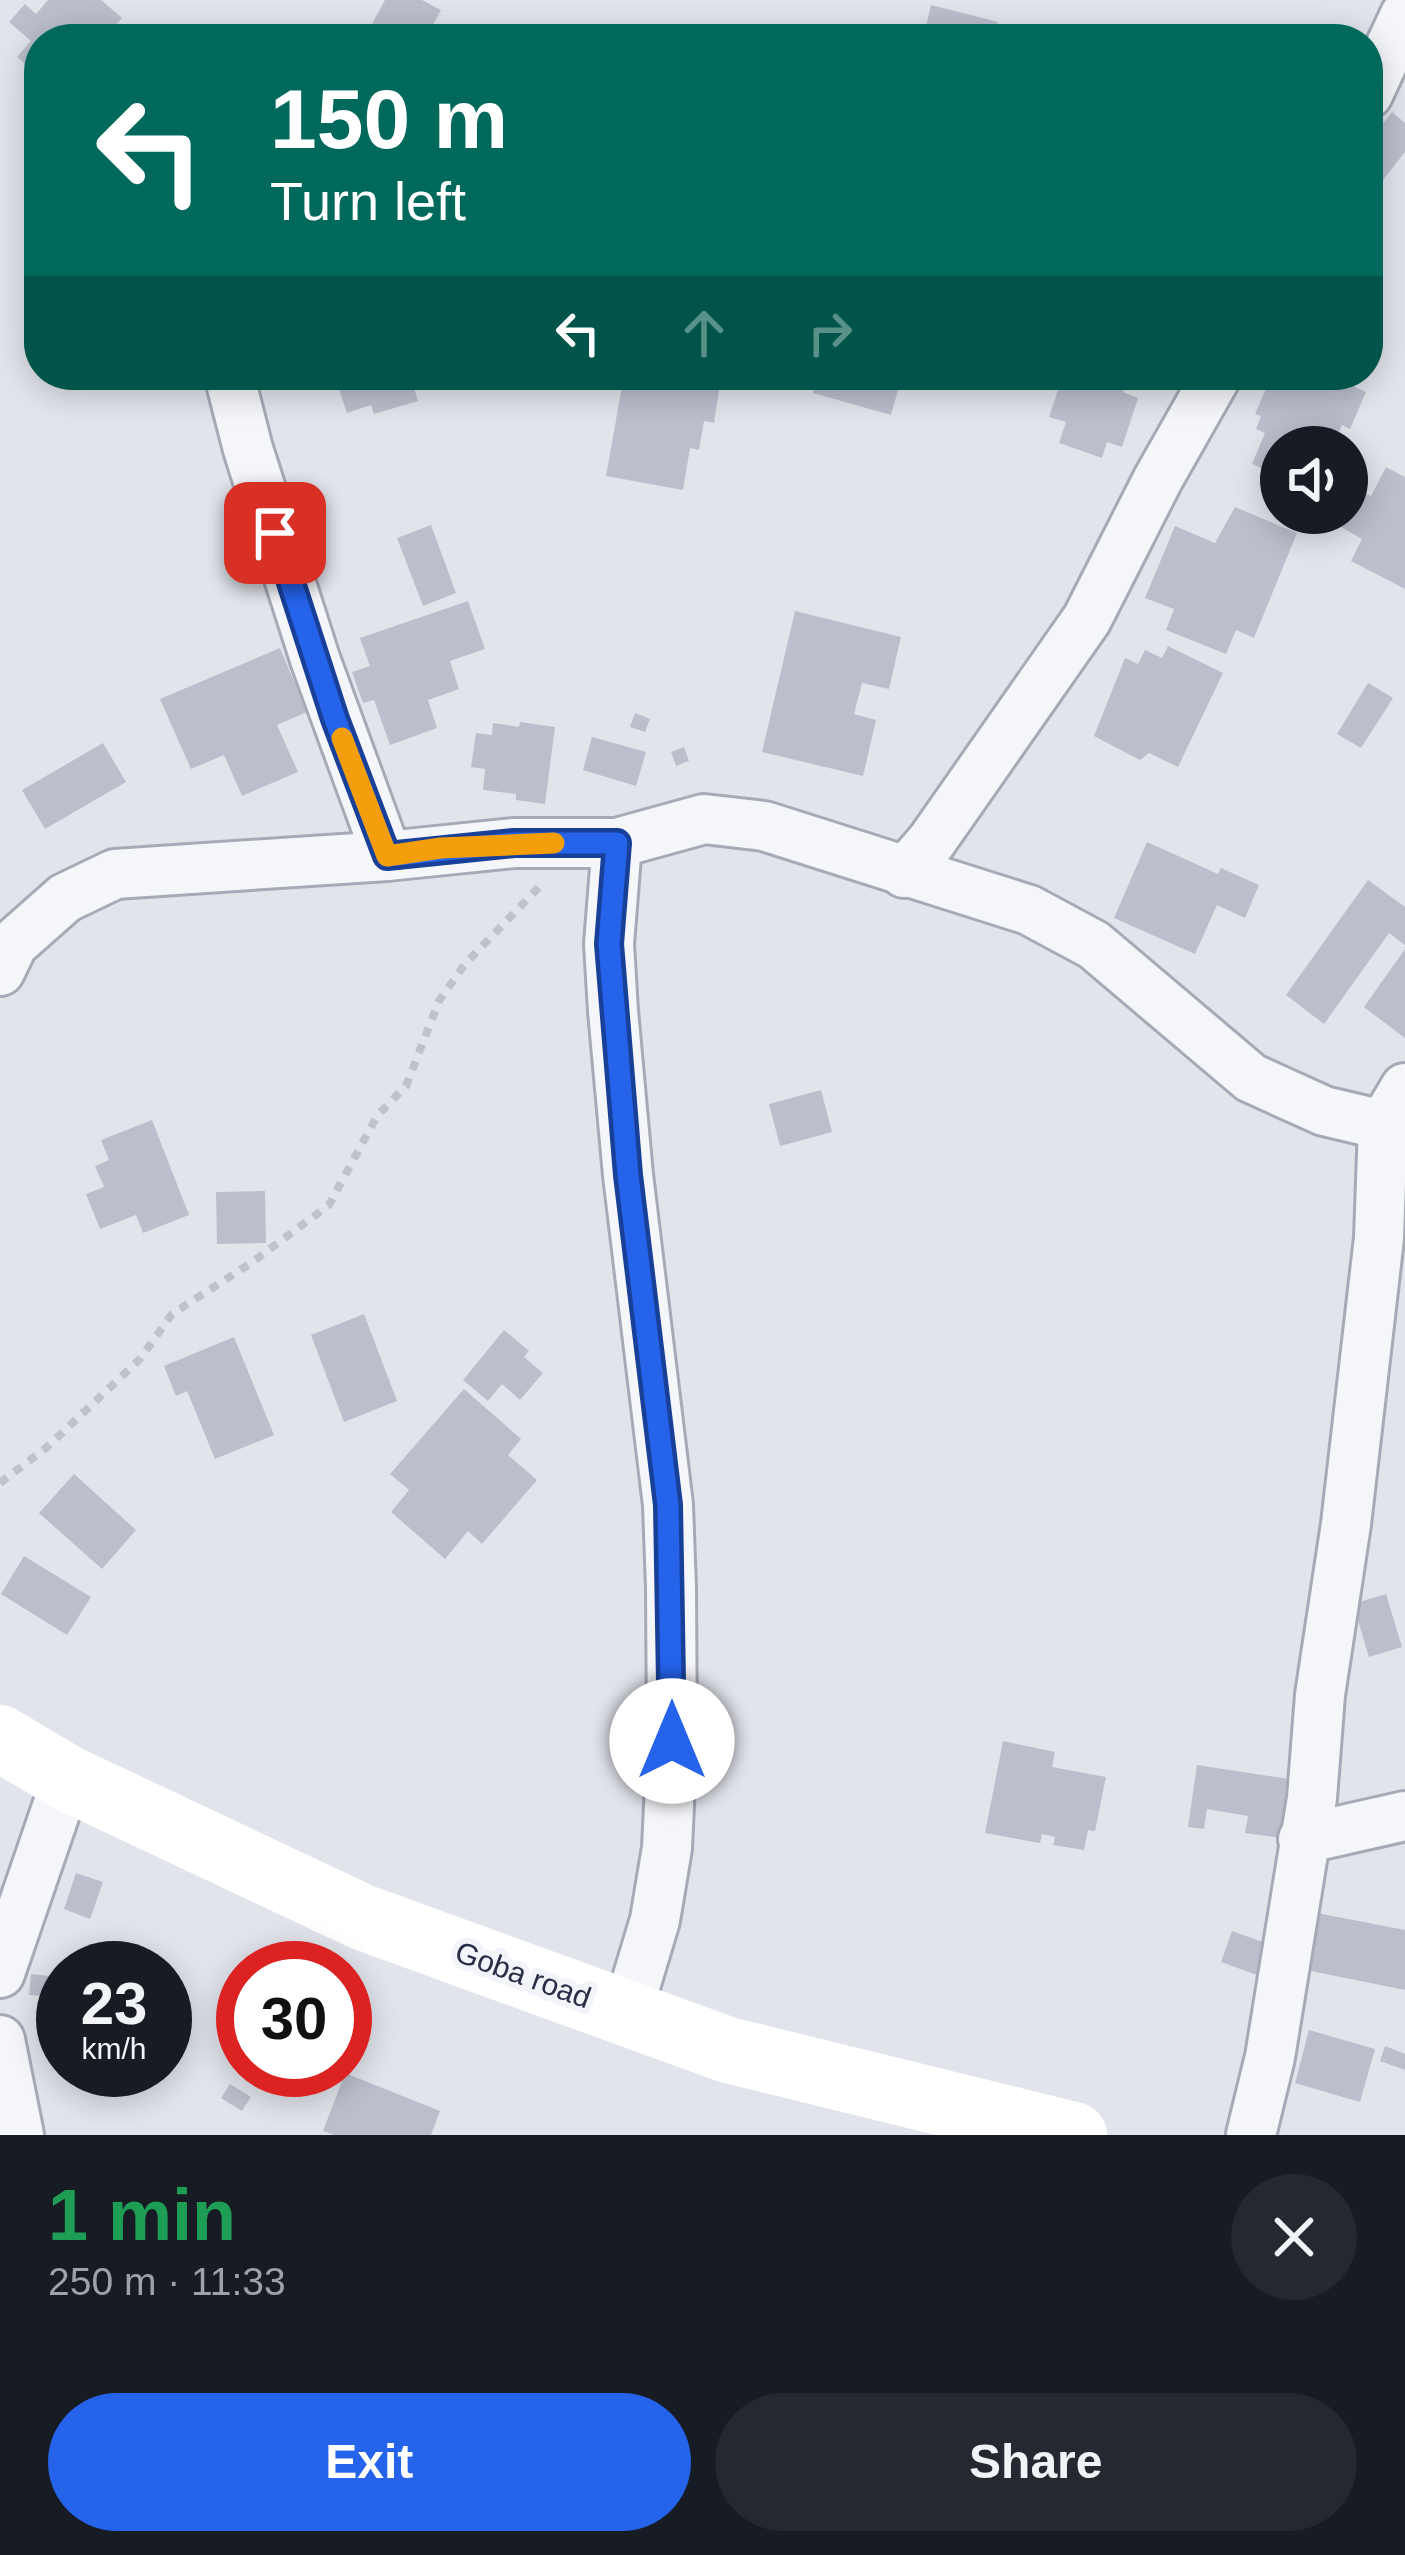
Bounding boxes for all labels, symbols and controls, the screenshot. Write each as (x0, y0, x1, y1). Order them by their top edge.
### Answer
icon: left (72, 72, 228, 228)
text: 150 m (270, 72, 508, 166)
text: Turn left (270, 171, 466, 231)
icon: left (545, 300, 611, 366)
icon: ahead (671, 300, 737, 366)
icon: right (797, 300, 863, 366)
map controls (1260, 426, 1368, 534)
button: sound (1260, 426, 1368, 534)
pin (224, 482, 326, 584)
icon: arrive (242, 500, 308, 566)
position arrow (609, 1678, 735, 1804)
street label: Goba road (451, 1935, 595, 2014)
speed limit sign: 30 (216, 1941, 372, 2097)
text: 23 (81, 1970, 147, 2037)
text: km/h (81, 2032, 147, 2065)
button: close (1231, 2174, 1357, 2300)
text: 1 min (48, 2175, 236, 2255)
text: 250 m · 11:33 (48, 2260, 286, 2303)
button: Exit (48, 2393, 691, 2531)
button: Share (715, 2393, 1357, 2531)

